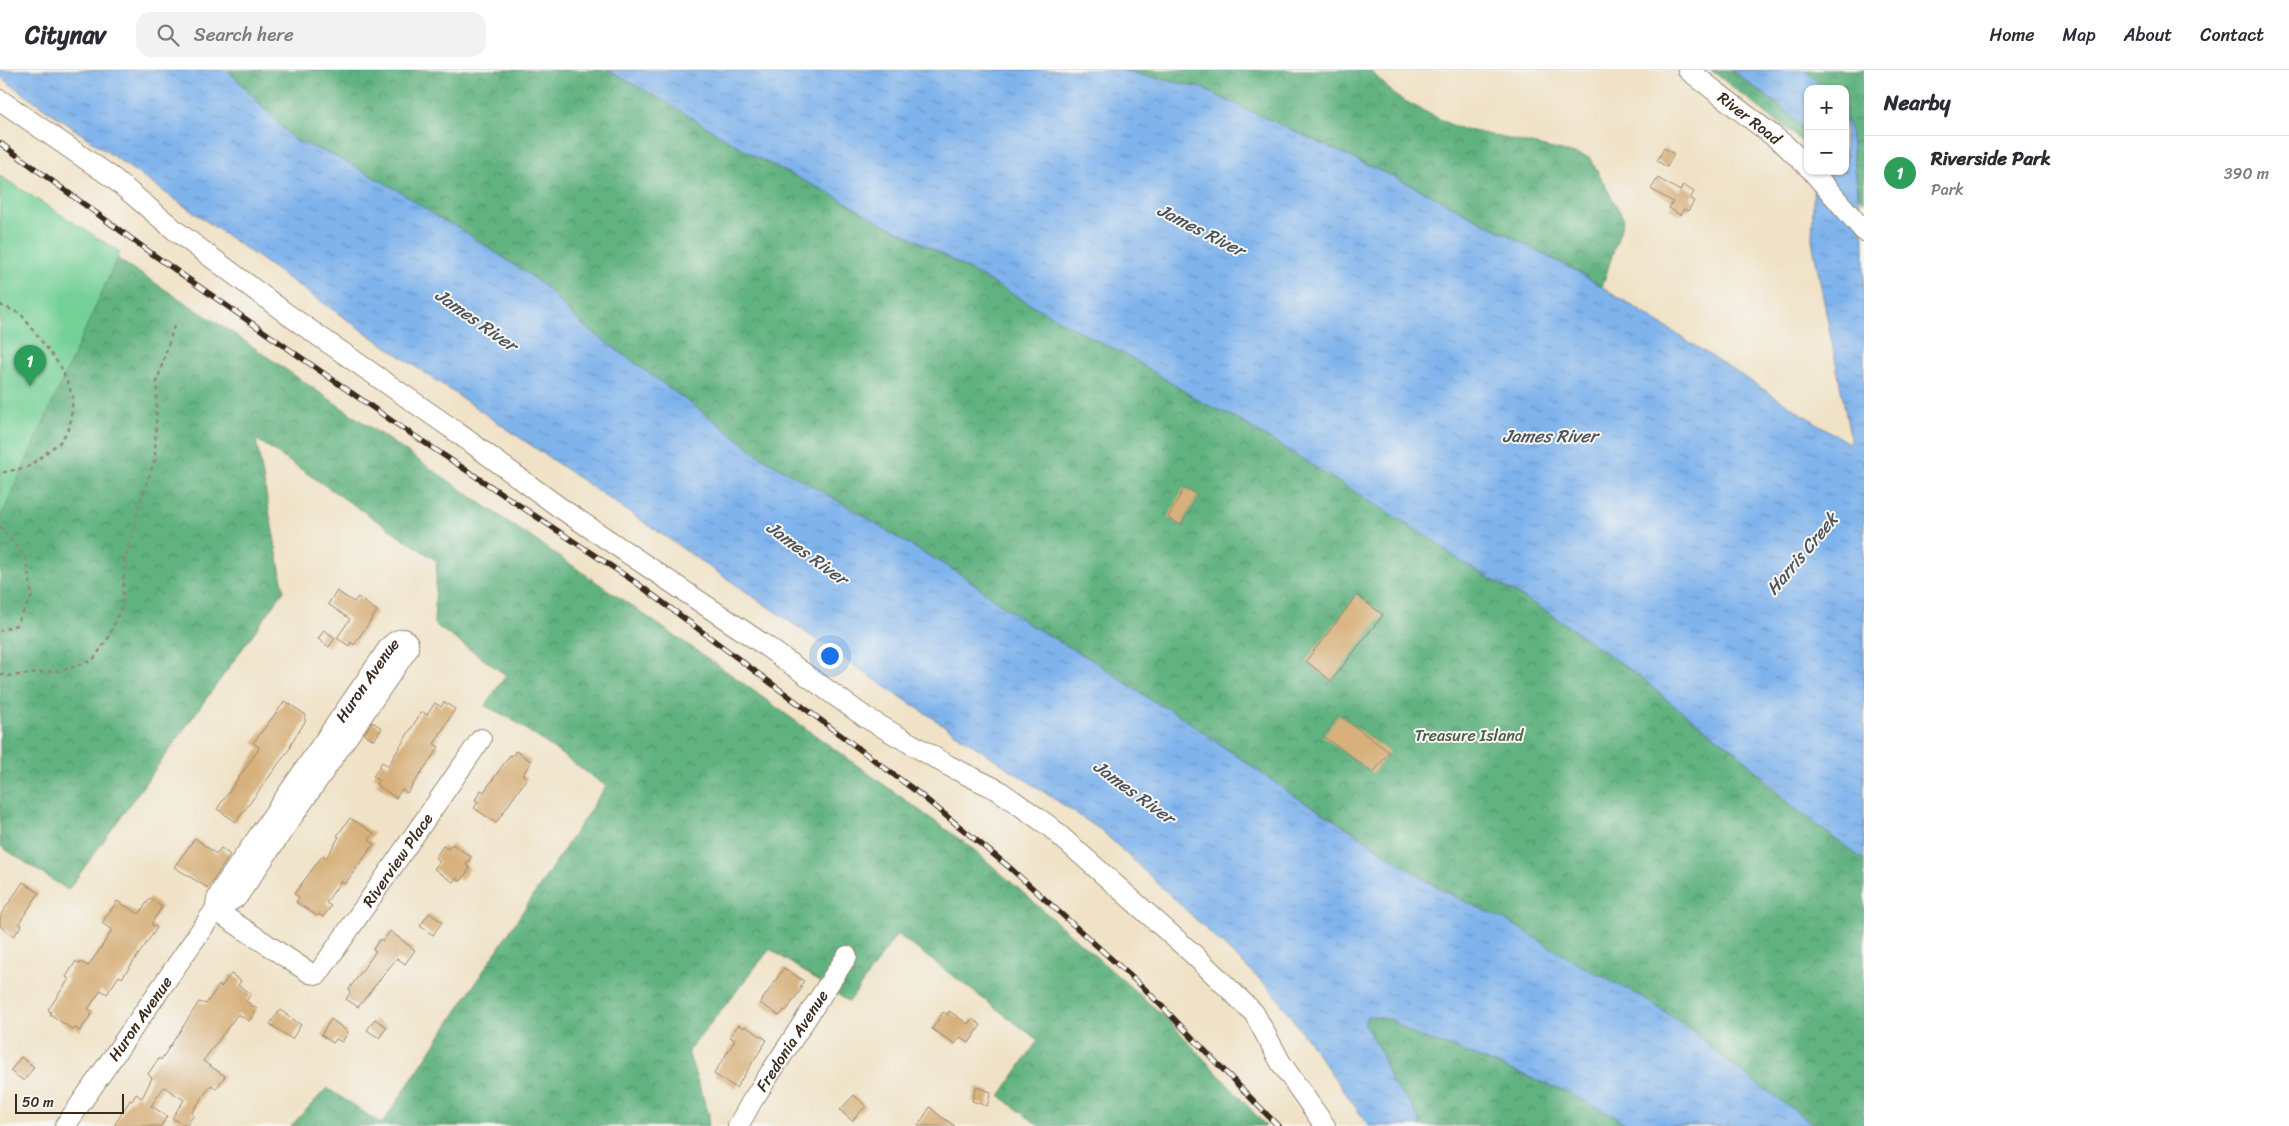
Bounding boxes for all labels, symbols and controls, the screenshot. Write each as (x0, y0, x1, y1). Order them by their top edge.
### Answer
search box (136, 12, 486, 57)
text: Citynav (25, 14, 106, 56)
text: Search here (194, 18, 294, 51)
text: Home (1990, 19, 2035, 51)
text: Map (2063, 19, 2096, 51)
text: About (2124, 19, 2172, 51)
text: Contact (2200, 19, 2264, 51)
icon: search (154, 21, 182, 49)
street label: River Road (1711, 83, 1789, 153)
text: Nearby (1884, 84, 1950, 122)
map controls (1804, 85, 1849, 175)
button: + (1804, 85, 1849, 130)
button: − (1804, 130, 1849, 175)
text: Riverside Park (1931, 142, 2051, 175)
text: 1 (1897, 159, 1903, 188)
text: 390 m (2224, 159, 2269, 188)
text: Park (1931, 175, 1964, 204)
water label: James River (1152, 194, 1254, 267)
water label: James River (428, 280, 527, 362)
pin: 1 (14, 345, 46, 386)
water label: James River (1503, 420, 1601, 452)
water label: Harris Creek (1758, 504, 1848, 602)
water label: James River (759, 512, 858, 596)
street label: Huron Avenue (327, 629, 406, 728)
your location (817, 643, 843, 669)
park label: Treasure Island (1415, 721, 1525, 750)
water label: James River (1086, 751, 1185, 835)
street label: Riverview Place (354, 806, 441, 913)
street label: Huron Avenue (100, 970, 180, 1067)
street label: Fredonia Avenue (747, 984, 836, 1097)
text: 50 m (22, 1090, 54, 1115)
scale bar (15, 1091, 124, 1114)

